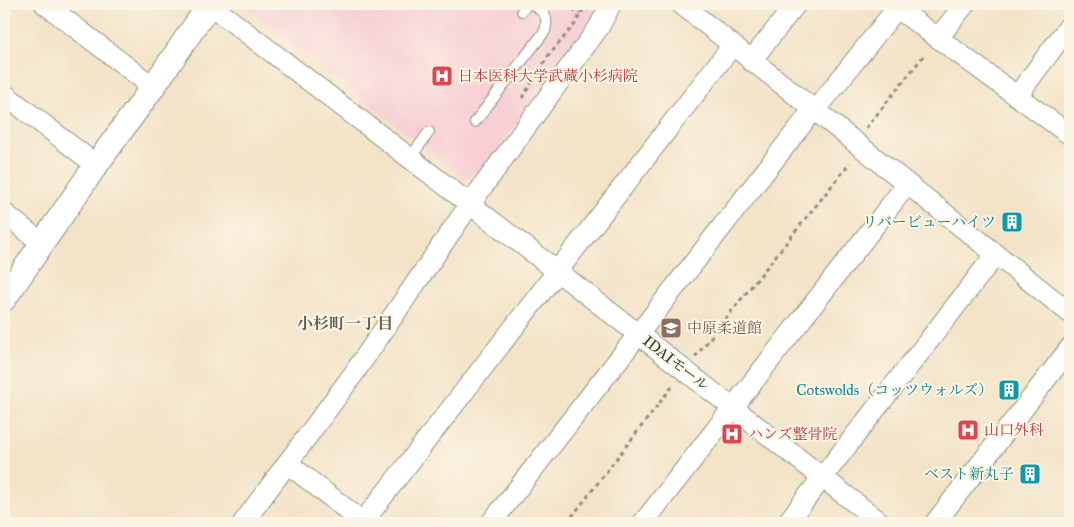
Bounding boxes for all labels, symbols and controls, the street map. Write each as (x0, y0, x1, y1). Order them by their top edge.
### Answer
hospital icon: 日本医科大学武蔵小杉病院 (430, 64, 454, 88)
place label: 日本医科大学武蔵小杉病院 (458, 67, 638, 85)
building icon: リバービューハイツ (1000, 210, 1024, 234)
place label: リバービューハイツ (862, 213, 996, 231)
district label: 小杉町一丁目 (297, 314, 393, 333)
school or university icon: 中原柔道館 (659, 316, 683, 340)
place label: 中原柔道館 (687, 319, 762, 337)
street label: IDAIモール (639, 332, 713, 394)
building icon: Cotswolds（コッツウォルズ） (997, 378, 1021, 402)
place label: Cotswolds（コッツウォルズ） (796, 381, 993, 399)
hospital icon: 山口外科 (956, 418, 980, 442)
place label: 山口外科 (984, 421, 1044, 439)
hospital icon: ハンズ整骨院 (720, 422, 744, 446)
place label: ハンズ整骨院 (748, 425, 838, 443)
building icon: ベスト新丸子 (1018, 462, 1042, 486)
place label: ベスト新丸子 (924, 465, 1014, 483)

